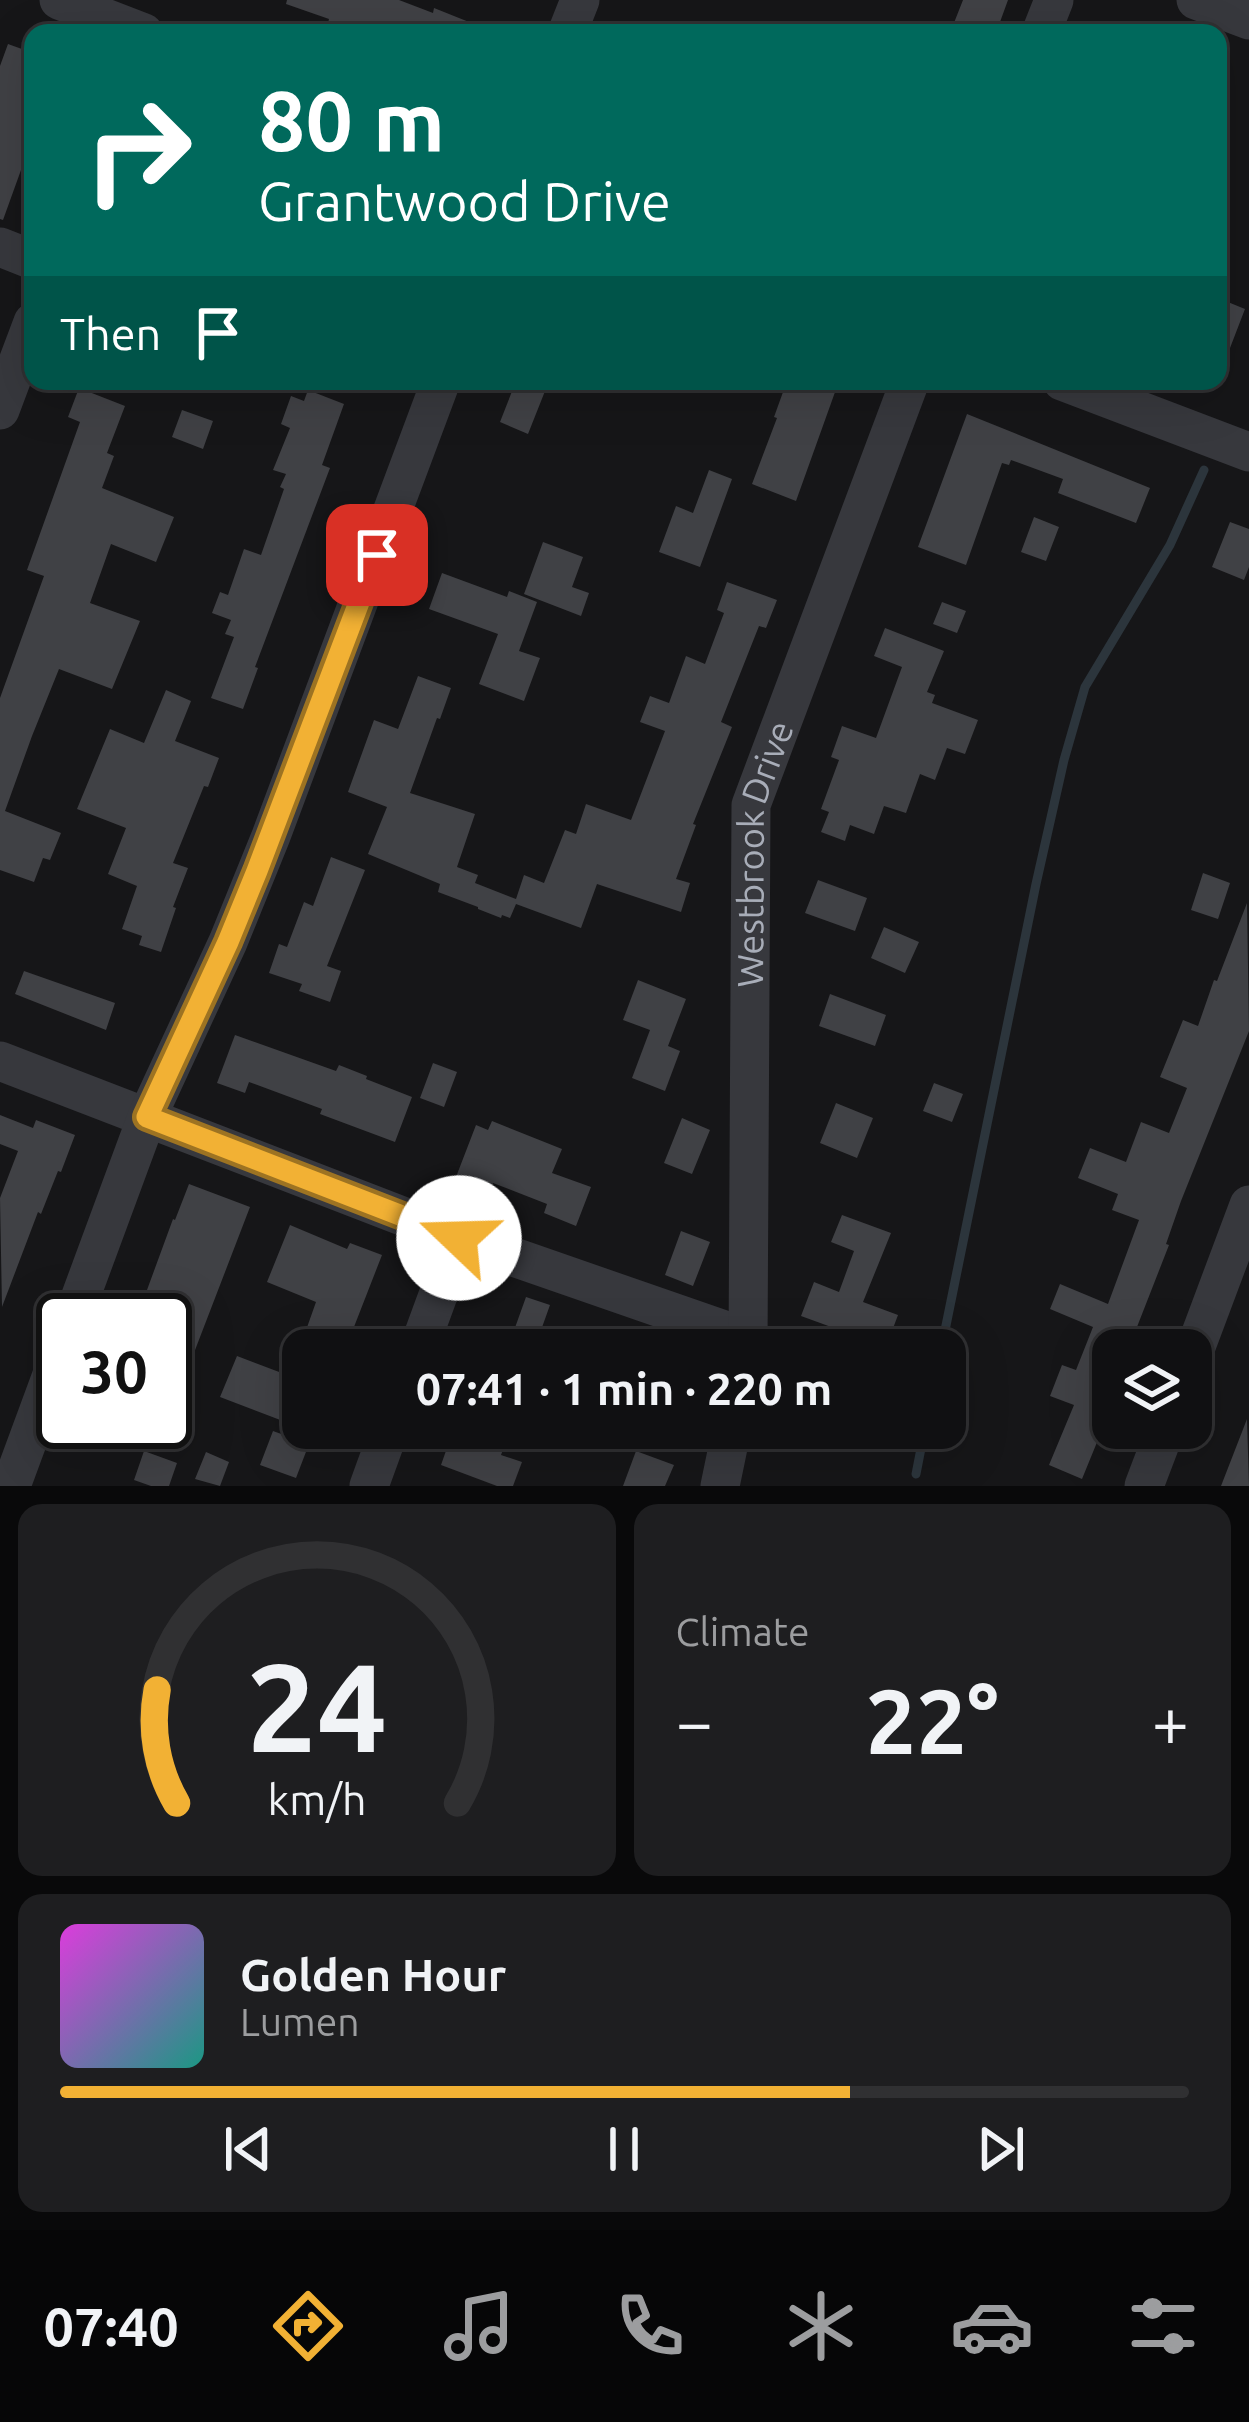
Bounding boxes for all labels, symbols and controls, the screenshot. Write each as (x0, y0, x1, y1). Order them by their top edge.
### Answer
icon: right (60, 72, 216, 228)
text: 80 m (258, 73, 445, 167)
text: Grantwood Drive (258, 171, 671, 231)
icon: arrive (185, 300, 251, 366)
text: Then (60, 308, 161, 359)
pin (326, 504, 428, 606)
icon: arrive (344, 522, 410, 588)
street label: Westbrook Drive (729, 715, 801, 988)
position arrow (396, 1175, 522, 1301)
speed limit sign: 30 (36, 1293, 192, 1449)
map controls (1092, 1329, 1212, 1449)
button: layers (1092, 1329, 1212, 1449)
text: 07:41 · 1 min · 220 m (416, 1363, 832, 1414)
text: Climate (676, 1610, 810, 1653)
text: 24 (246, 1636, 387, 1776)
text: 22° (866, 1670, 999, 1771)
text: − (676, 1684, 713, 1758)
text: + (1152, 1684, 1189, 1758)
text: km/h (267, 1775, 366, 1823)
text: Golden Hour (240, 1949, 506, 2000)
text: Lumen (240, 2000, 360, 2043)
icon: previous (215, 2116, 281, 2182)
icon: pause (591, 2116, 657, 2182)
icon: next (968, 2116, 1034, 2182)
icon: directions (266, 2284, 350, 2368)
icon: music (437, 2284, 521, 2368)
icon: phone (608, 2284, 692, 2368)
icon: climate (779, 2284, 863, 2368)
icon: car (950, 2284, 1034, 2368)
icon: filters (1121, 2284, 1205, 2368)
text: 07:40 (44, 2296, 179, 2356)

